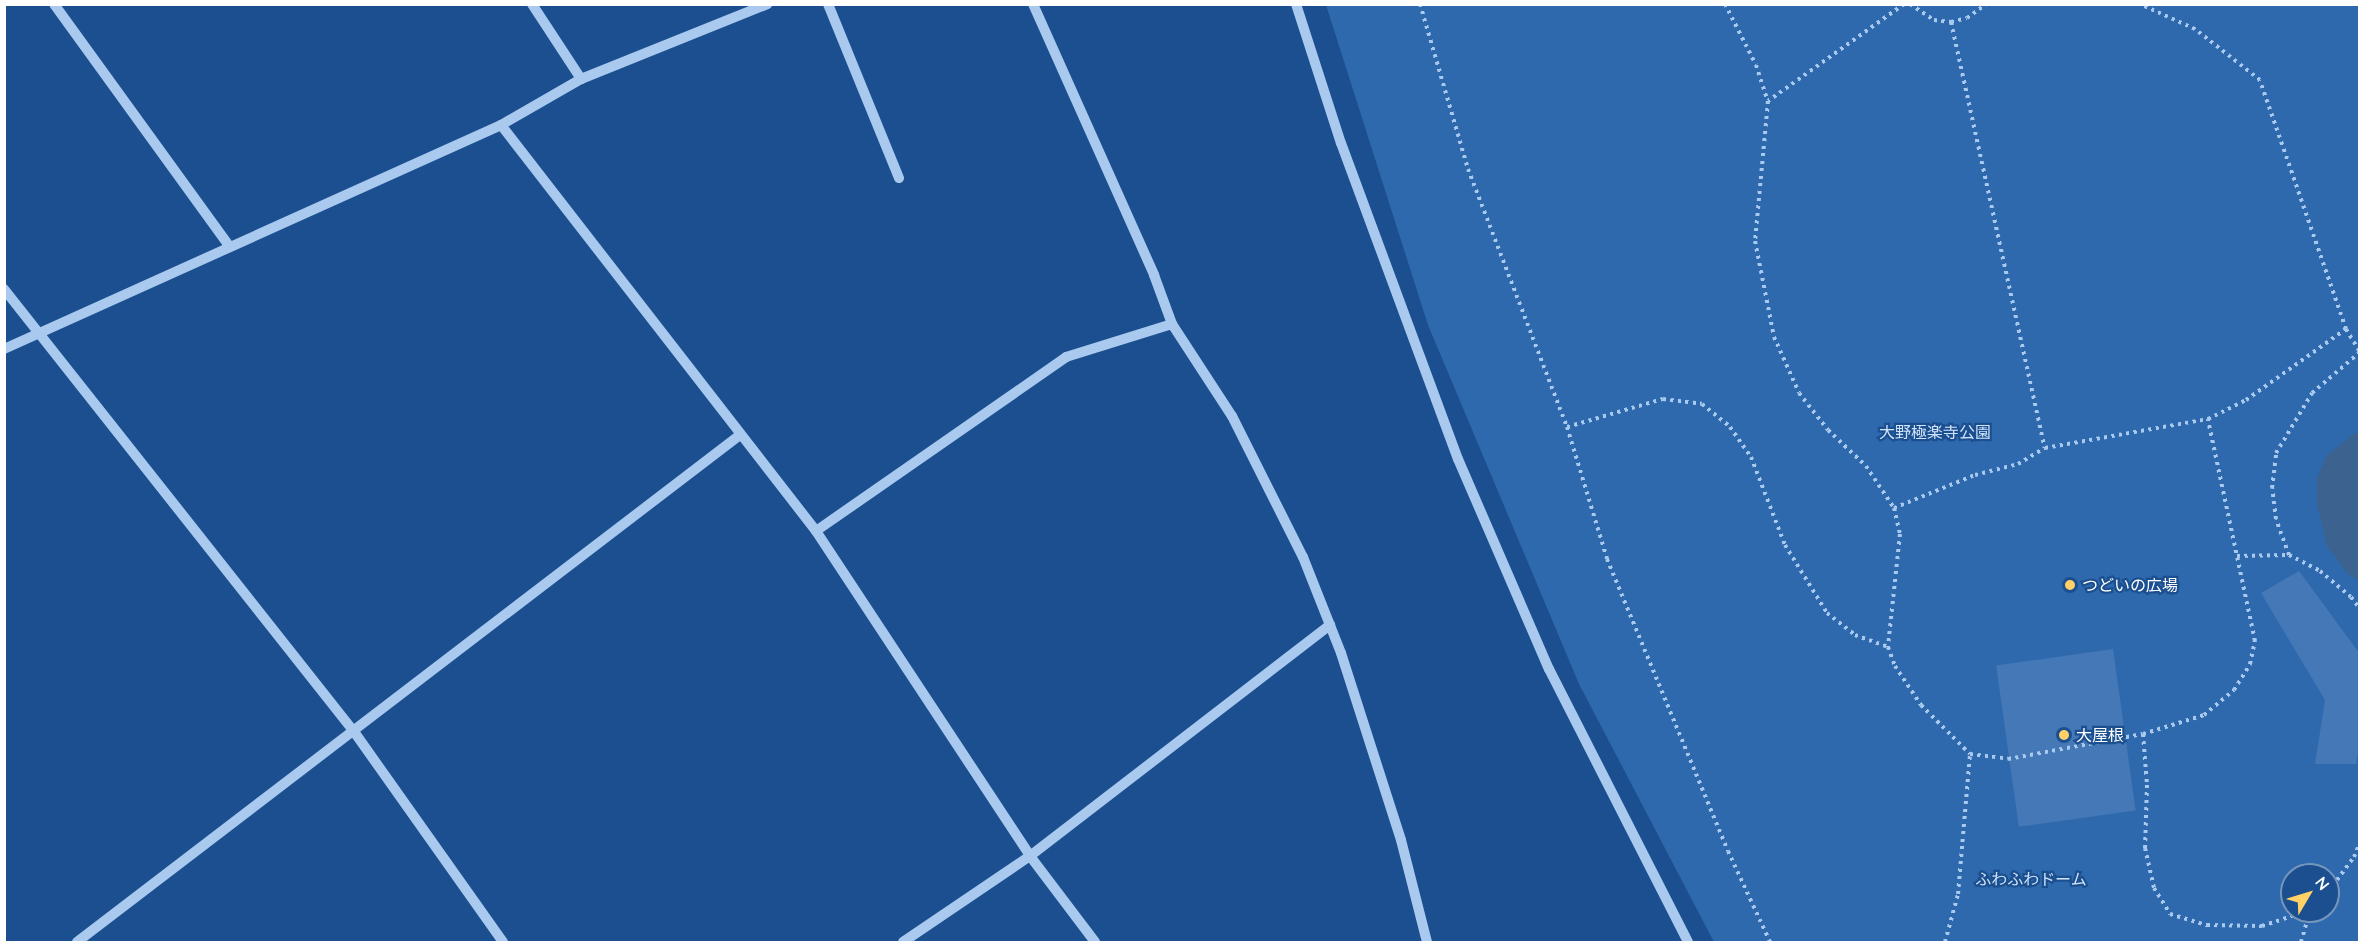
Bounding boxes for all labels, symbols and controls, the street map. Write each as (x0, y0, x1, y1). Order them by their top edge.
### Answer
park label: 大野極楽寺公園 (1879, 422, 1991, 442)
place label: つどいの広場 (2082, 575, 2178, 595)
marker: つどいの広場 (2063, 578, 2077, 592)
place label: 大屋根 (2076, 725, 2124, 745)
marker: 大屋根 (2057, 728, 2071, 742)
north arrow (2280, 863, 2340, 923)
park label: ふわふわドーム (1975, 869, 2087, 889)
text: N (2311, 872, 2334, 894)

